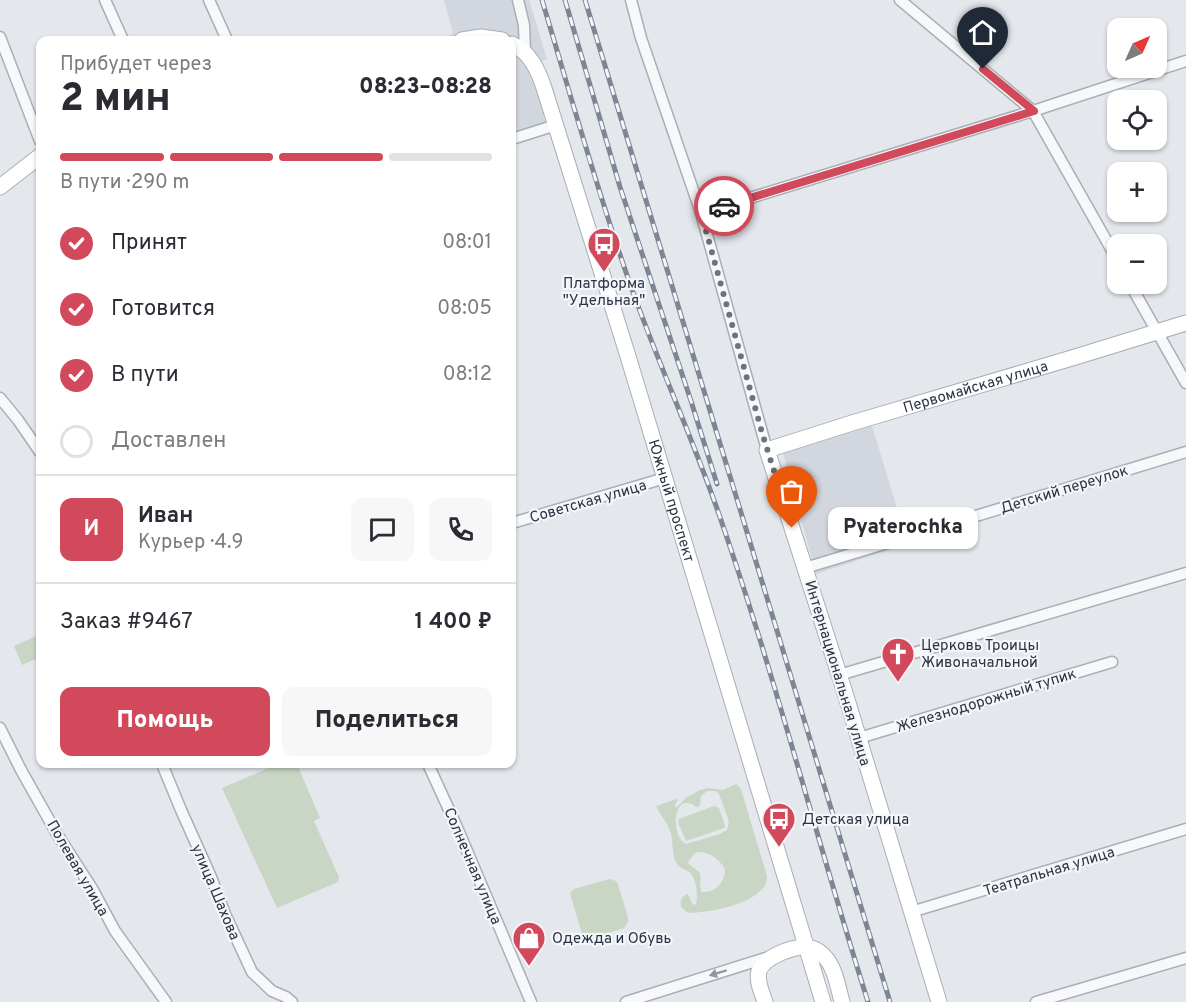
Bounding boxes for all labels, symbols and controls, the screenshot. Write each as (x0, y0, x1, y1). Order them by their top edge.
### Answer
pin (957, 7, 1008, 69)
icon: home (966, 16, 999, 49)
north arrow (1107, 18, 1167, 78)
map controls (1107, 18, 1167, 294)
text: Прибудет через (60, 52, 212, 78)
text: 08:23–08:28 (359, 74, 492, 101)
text: 2 мин (60, 76, 171, 125)
button: locate (1107, 90, 1167, 150)
button: + (1107, 162, 1167, 222)
text: В пути · 290 m (60, 170, 189, 196)
courier (694, 176, 754, 236)
icon: car (708, 190, 741, 223)
bus stop icon: Платформа "Удельная" (586, 226, 622, 273)
icon: check (60, 227, 93, 260)
text: Принят (111, 230, 187, 257)
text: 08:01 (442, 230, 492, 256)
button: − (1107, 234, 1167, 294)
place label: Платформа "Удельная" (563, 275, 645, 311)
icon: check (60, 293, 93, 326)
text: Готовится (111, 296, 215, 323)
text: 08:05 (437, 296, 492, 322)
street label: Первомайская улица (901, 358, 1051, 418)
icon: check (60, 359, 93, 392)
text: В пути (111, 362, 179, 389)
text: 08:12 (443, 362, 492, 388)
text: Доставлен (111, 428, 226, 455)
street label: Южный проспект (643, 437, 698, 565)
street label: Детский переулок (998, 462, 1131, 519)
pin (766, 466, 817, 528)
icon: bag (775, 475, 808, 508)
street label: Советская улица (528, 477, 649, 528)
button: chat (351, 498, 414, 561)
button: phone (429, 498, 492, 561)
text: Иван (138, 503, 193, 530)
callout: Pyaterochka (828, 507, 978, 549)
text: Pyaterochka (843, 515, 963, 541)
text: И (84, 516, 99, 543)
text: Курьер · 4.9 (138, 530, 243, 556)
street label: Интернациональная улица (799, 578, 874, 768)
text: Заказ #9467 (60, 609, 193, 636)
text: 1 400 ₽ (415, 609, 492, 636)
church icon: Церковь Троицы Живоначальной (880, 636, 916, 683)
place label: Церковь Троицы Живоначальной (921, 637, 1039, 673)
street label: Железнодорожный тупик (894, 665, 1079, 738)
button: Помощь (60, 687, 270, 756)
button: Поделиться (282, 687, 492, 756)
bus stop icon: Детская улица (761, 801, 797, 848)
street label: Солнечная улица (438, 805, 505, 928)
place label: Детская улица (802, 811, 909, 830)
street label: Полевая улица (42, 817, 112, 920)
street label: улица Шахова (186, 842, 243, 943)
street label: Театральная улица (982, 843, 1117, 901)
shop icon: Одежда и Обувь (511, 920, 547, 967)
place label: Одежда и Обувь (552, 930, 672, 949)
one-way arrow (709, 969, 727, 979)

